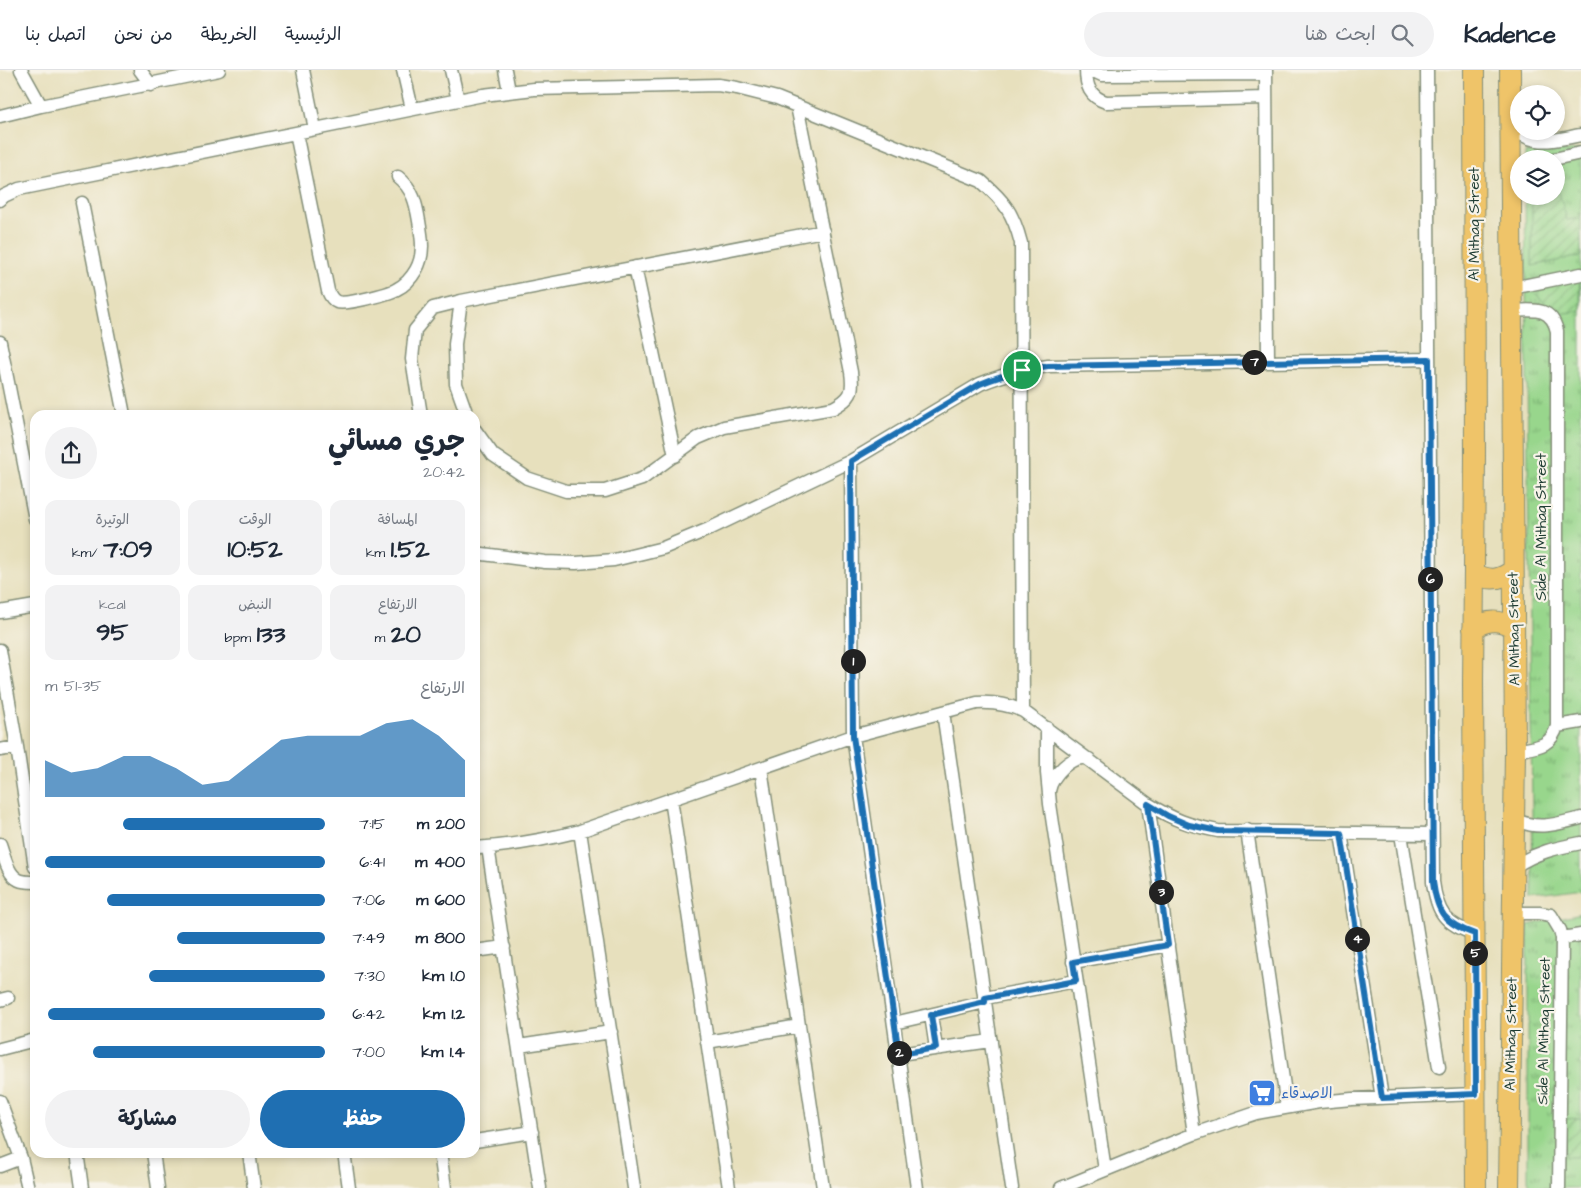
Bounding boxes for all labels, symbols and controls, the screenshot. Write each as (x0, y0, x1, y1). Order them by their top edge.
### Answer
search box (1084, 12, 1434, 57)
text: Kadence (1464, 18, 1556, 52)
text: ابحث هنا (1305, 21, 1376, 48)
icon: search (1388, 21, 1416, 49)
text: اتصل بنا (25, 22, 86, 47)
text: من نحن (114, 22, 173, 47)
text: الخريطة (201, 22, 257, 47)
text: الرئيسية (285, 22, 341, 47)
map controls (1510, 85, 1565, 205)
button: locate (1510, 85, 1565, 140)
button: layers (1510, 150, 1565, 205)
street label: Al Mithaq Street (1464, 167, 1485, 281)
pin (1001, 349, 1043, 391)
pin: 7 (1242, 350, 1266, 374)
text: 7 (1250, 352, 1259, 372)
icon: arrive (1008, 356, 1036, 384)
text: جري مسائي (328, 422, 465, 461)
button: share (45, 427, 97, 479)
street label: Side Al Mithaq Street (1531, 453, 1552, 601)
text: 20:42 (423, 461, 465, 483)
text: الوتيرة (95, 510, 129, 530)
text: الوقت (239, 510, 271, 530)
text: المسافة (378, 510, 418, 530)
text: 7:09 (103, 532, 153, 567)
text: 10:52 (227, 532, 283, 567)
text: 1.52 (391, 532, 430, 567)
text: /km (72, 543, 103, 563)
text: km (366, 543, 391, 563)
pin: 6 (1418, 566, 1442, 592)
text: 6 (1426, 569, 1435, 589)
street label: Al Mithaq Street (1503, 572, 1525, 686)
text: kcal (99, 595, 126, 615)
text: النبض (238, 595, 272, 615)
text: الارتفاع (378, 595, 417, 615)
text: 95 (96, 615, 128, 650)
text: 133 (257, 617, 285, 652)
text: 20 (391, 617, 421, 652)
text: bpm (225, 628, 257, 648)
text: m (374, 628, 391, 648)
pin: 1 (840, 648, 866, 674)
text: 1 (853, 651, 854, 671)
text: 35–51 m (45, 675, 102, 697)
text: الارتفاع (420, 677, 465, 699)
text: 7:15 (359, 813, 385, 835)
text: 200 m (417, 813, 465, 835)
text: 6:41 (359, 851, 385, 873)
text: 400 m (415, 851, 465, 873)
pin: 3 (1148, 880, 1174, 904)
text: 3 (1158, 882, 1165, 902)
text: 7:06 (352, 889, 385, 911)
text: 600 m (416, 889, 465, 911)
pin: 4 (1344, 926, 1370, 952)
text: 7:49 (352, 927, 385, 949)
text: 800 m (416, 927, 465, 949)
text: 4 (1353, 929, 1362, 949)
pin: 5 (1462, 940, 1488, 966)
text: 5 (1471, 943, 1480, 963)
street label: Side Al Mithaq Street (1532, 957, 1556, 1105)
text: 7:30 (354, 965, 385, 987)
text: 1.0 km (422, 965, 465, 987)
street label: Al Mithaq Street (1500, 977, 1522, 1091)
text: 6:42 (352, 1003, 385, 1025)
text: 1.2 km (423, 1003, 465, 1025)
pin: 2 (886, 1040, 912, 1066)
text: 7:00 (352, 1041, 385, 1063)
text: 1.4 km (421, 1041, 465, 1063)
text: 2 (895, 1043, 904, 1063)
supermarket icon: الاصدقاء (1247, 1078, 1277, 1108)
place label: الاصدقاء (1281, 1083, 1332, 1104)
button: مشاركة (45, 1090, 250, 1148)
button: حفظ (260, 1090, 465, 1148)

